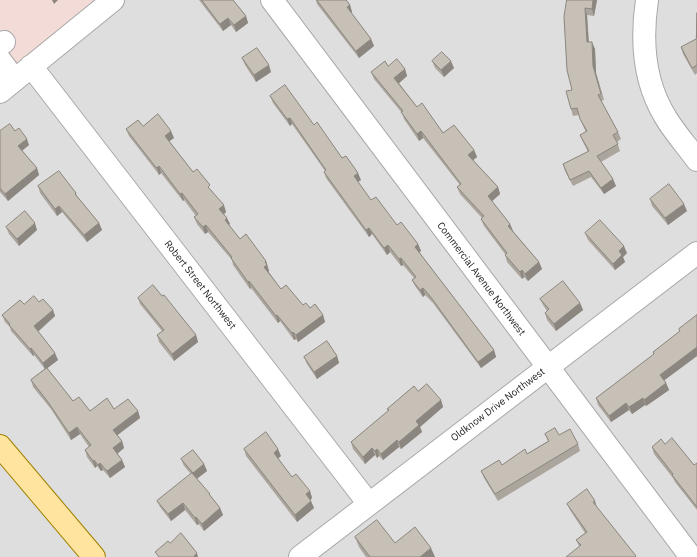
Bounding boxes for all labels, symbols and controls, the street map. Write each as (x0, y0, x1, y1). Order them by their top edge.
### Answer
street label: Commercial Avenue Northwest (434, 220, 528, 338)
street label: Robert Street Northwest (162, 238, 238, 332)
street label: Oldknow Drive Northwest (449, 366, 547, 444)

